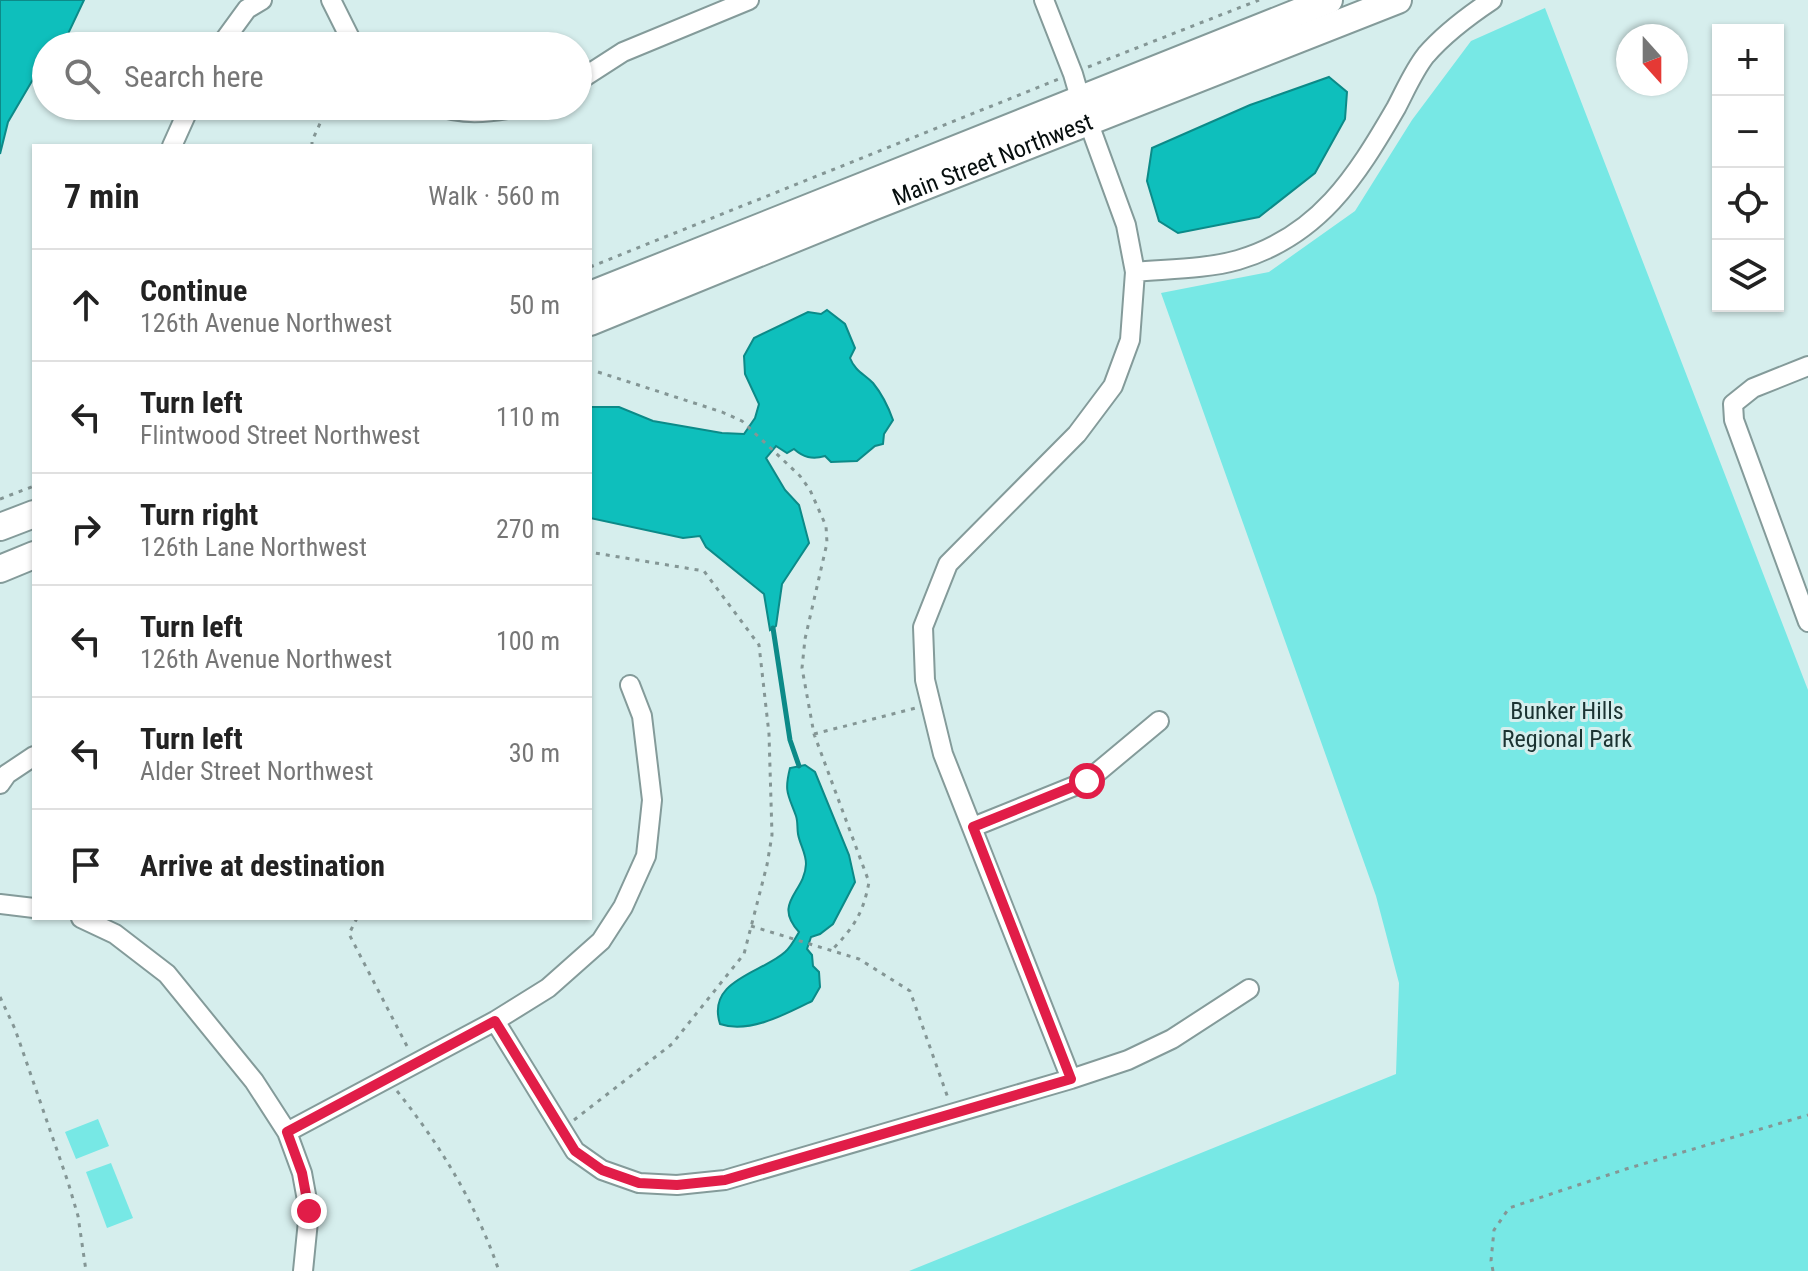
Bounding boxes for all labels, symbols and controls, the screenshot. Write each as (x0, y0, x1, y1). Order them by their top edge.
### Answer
north arrow (1616, 24, 1688, 96)
map controls (1712, 24, 1784, 312)
button: + (1712, 24, 1784, 96)
search box (32, 32, 592, 120)
icon: search (60, 54, 104, 98)
text: Search here (124, 59, 264, 94)
button: − (1712, 96, 1784, 168)
street label: Main Street Northwest (888, 108, 1096, 212)
button: locate (1712, 168, 1784, 240)
text: 7 min (64, 176, 140, 216)
text: Walk · 560 m (428, 181, 560, 211)
button: layers (1712, 240, 1784, 312)
text: Continue (140, 273, 247, 308)
icon: ahead (64, 283, 108, 327)
text: 50 m (509, 290, 560, 320)
text: 126th Avenue Northwest (140, 308, 392, 338)
text: Turn left (140, 385, 243, 420)
icon: left (64, 395, 108, 439)
text: 110 m (496, 402, 560, 432)
text: Flintwood Street Northwest (140, 420, 420, 450)
text: Turn right (140, 497, 258, 532)
icon: right (64, 507, 108, 551)
text: 270 m (496, 514, 560, 544)
text: 126th Lane Northwest (140, 532, 367, 562)
text: Turn left (140, 609, 243, 644)
icon: left (64, 619, 108, 663)
text: 100 m (496, 626, 560, 656)
text: 126th Avenue Northwest (140, 644, 392, 674)
park label: Bunker Hills Regional Park (1502, 697, 1632, 753)
text: Turn left (140, 721, 243, 756)
icon: left (64, 731, 108, 775)
text: 30 m (509, 738, 560, 768)
text: Alder Street Northwest (140, 756, 373, 786)
route start (1069, 763, 1105, 799)
icon: arrive (64, 843, 108, 887)
text: Arrive at destination (140, 848, 385, 883)
route end (291, 1193, 327, 1229)

